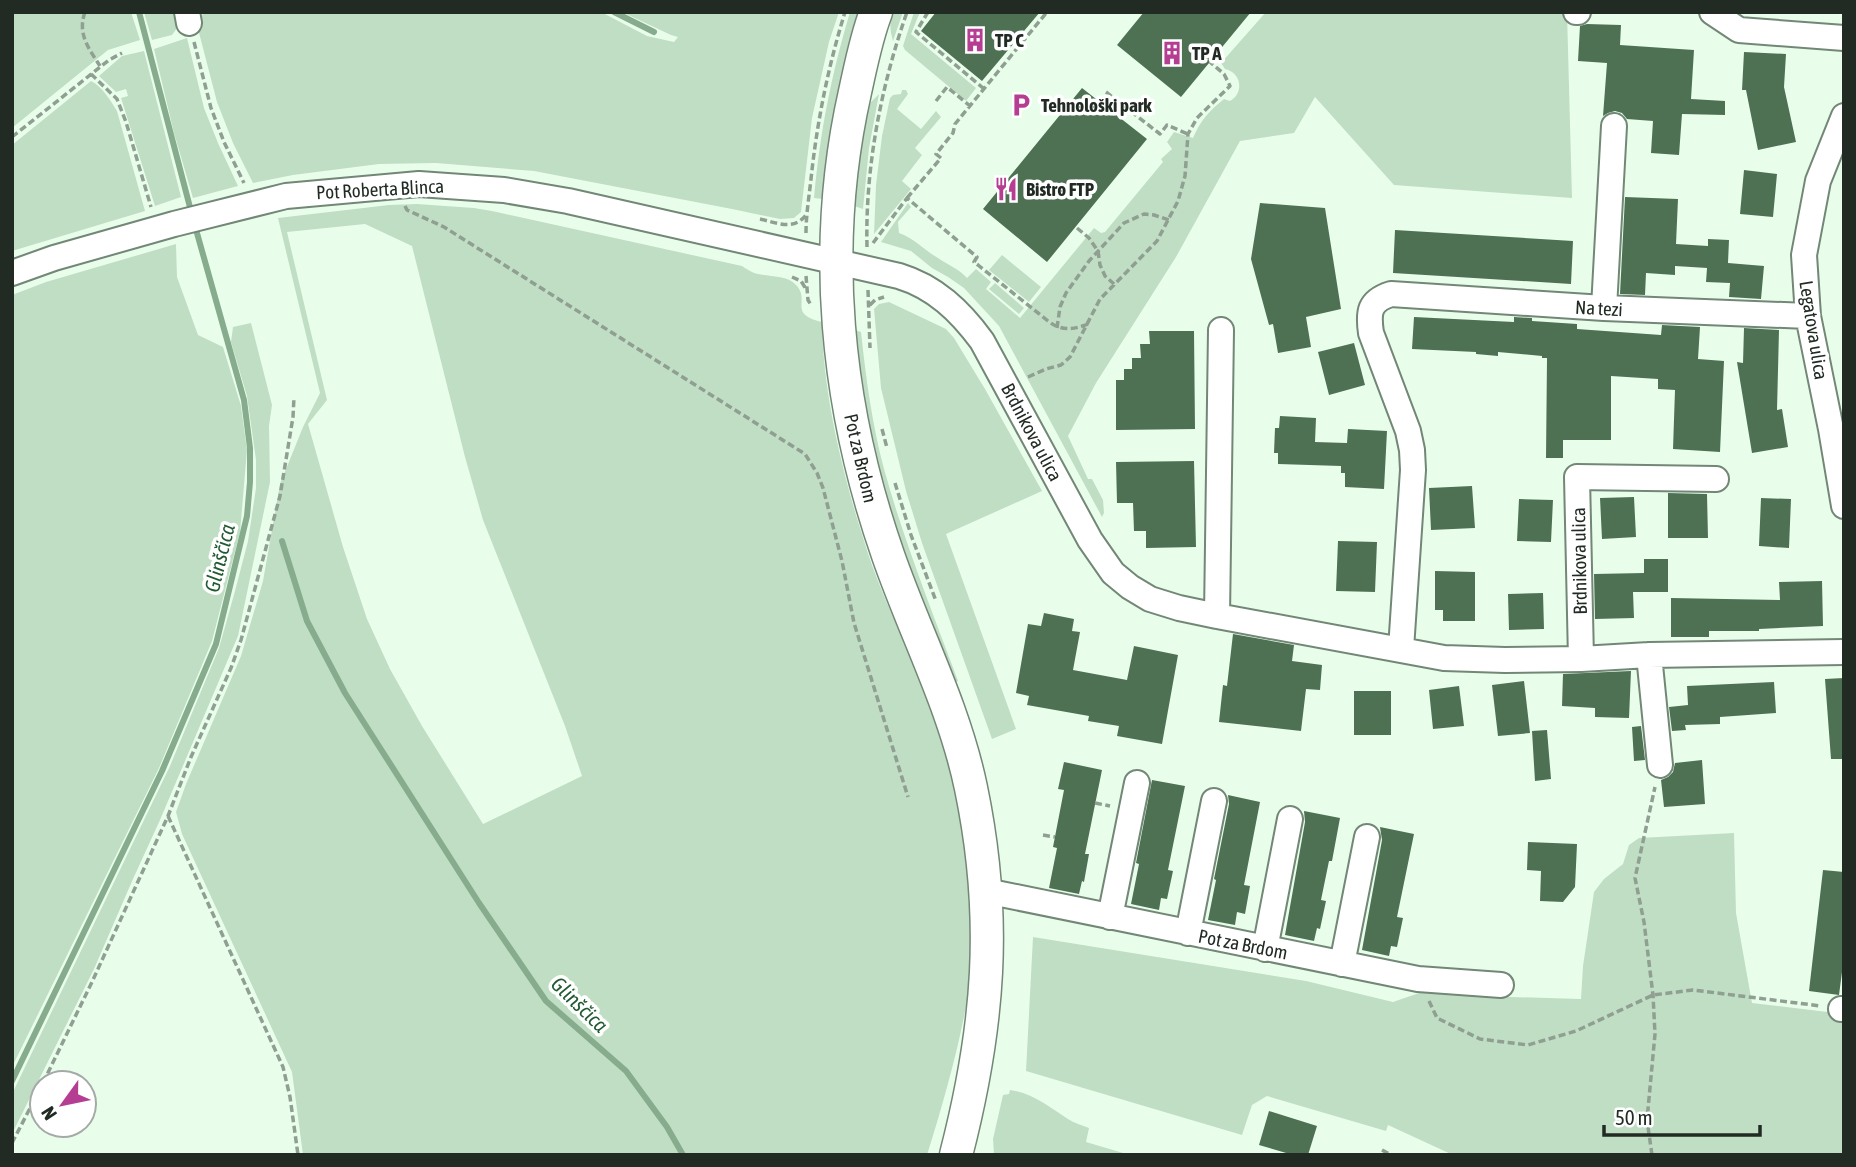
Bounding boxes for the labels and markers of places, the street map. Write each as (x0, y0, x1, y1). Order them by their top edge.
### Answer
building icon: TP C (961, 26, 989, 54)
place label: TP C (995, 29, 1024, 51)
building icon: TP A (1158, 39, 1186, 67)
place label: TP A (1192, 42, 1222, 64)
parking icon: Tehnološki park (1007, 91, 1035, 119)
place label: Tehnološki park (1041, 94, 1152, 116)
restaurant icon: Bistro FTP (992, 175, 1020, 203)
place label: Bistro FTP (1026, 178, 1095, 200)

